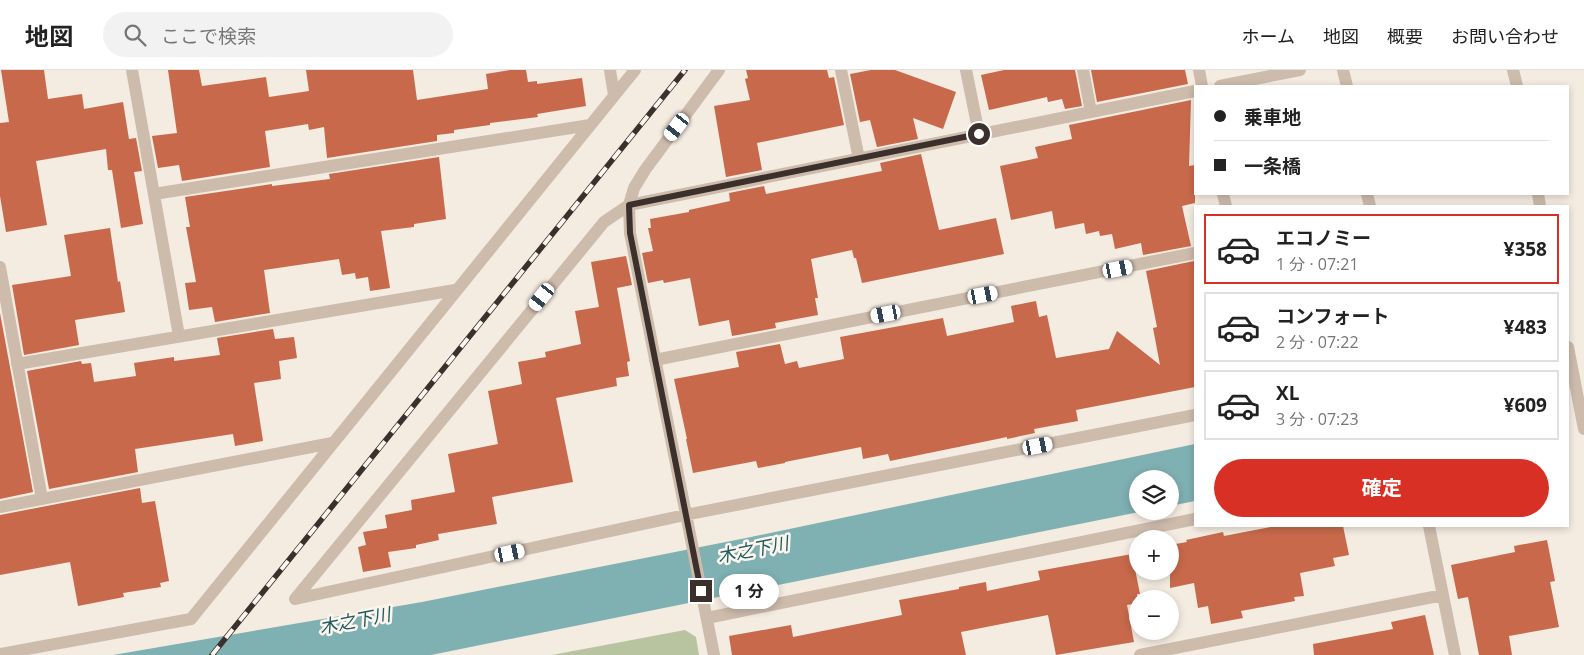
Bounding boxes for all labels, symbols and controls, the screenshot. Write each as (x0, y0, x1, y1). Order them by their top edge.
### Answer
search box (103, 12, 453, 57)
text: 地図 (25, 19, 73, 52)
icon: search (121, 21, 149, 49)
text: ここで検索 (161, 23, 256, 49)
text: ホーム (1242, 24, 1295, 48)
text: 地図 (1323, 24, 1359, 48)
text: 概要 (1387, 24, 1423, 48)
text: お問い合わせ (1451, 24, 1559, 48)
text: 乗車地 (1244, 104, 1301, 130)
car (661, 111, 692, 143)
route start (968, 123, 990, 145)
text: 一条橋 (1244, 153, 1301, 179)
text: エコノミー (1276, 225, 1371, 251)
icon: car (1216, 227, 1261, 272)
text: ¥358 (1504, 236, 1547, 262)
text: 1 分 · 07:21 (1276, 253, 1359, 275)
car (1101, 259, 1134, 279)
car (526, 281, 557, 313)
car (966, 285, 999, 305)
text: コンフォート (1276, 303, 1389, 329)
car (869, 304, 902, 324)
icon: car (1216, 305, 1261, 350)
text: ¥483 (1504, 314, 1547, 340)
text: 2 分 · 07:22 (1276, 331, 1359, 353)
text: XL (1276, 380, 1299, 406)
icon: car (1216, 383, 1261, 428)
text: ¥609 (1504, 392, 1547, 418)
text: 3 分 · 07:23 (1276, 408, 1359, 430)
car (1021, 436, 1054, 456)
button: 確定 (1214, 459, 1549, 517)
map controls (1129, 470, 1179, 640)
button: layers (1129, 470, 1179, 520)
water label: 木之下川 (715, 530, 792, 568)
button: + (1129, 530, 1179, 580)
car (493, 543, 526, 563)
callout: 1 分 (718, 574, 778, 608)
route end (690, 580, 712, 602)
text: 1 分 (734, 580, 764, 602)
button: − (1129, 590, 1179, 640)
water label: 木之下川 (317, 601, 394, 639)

